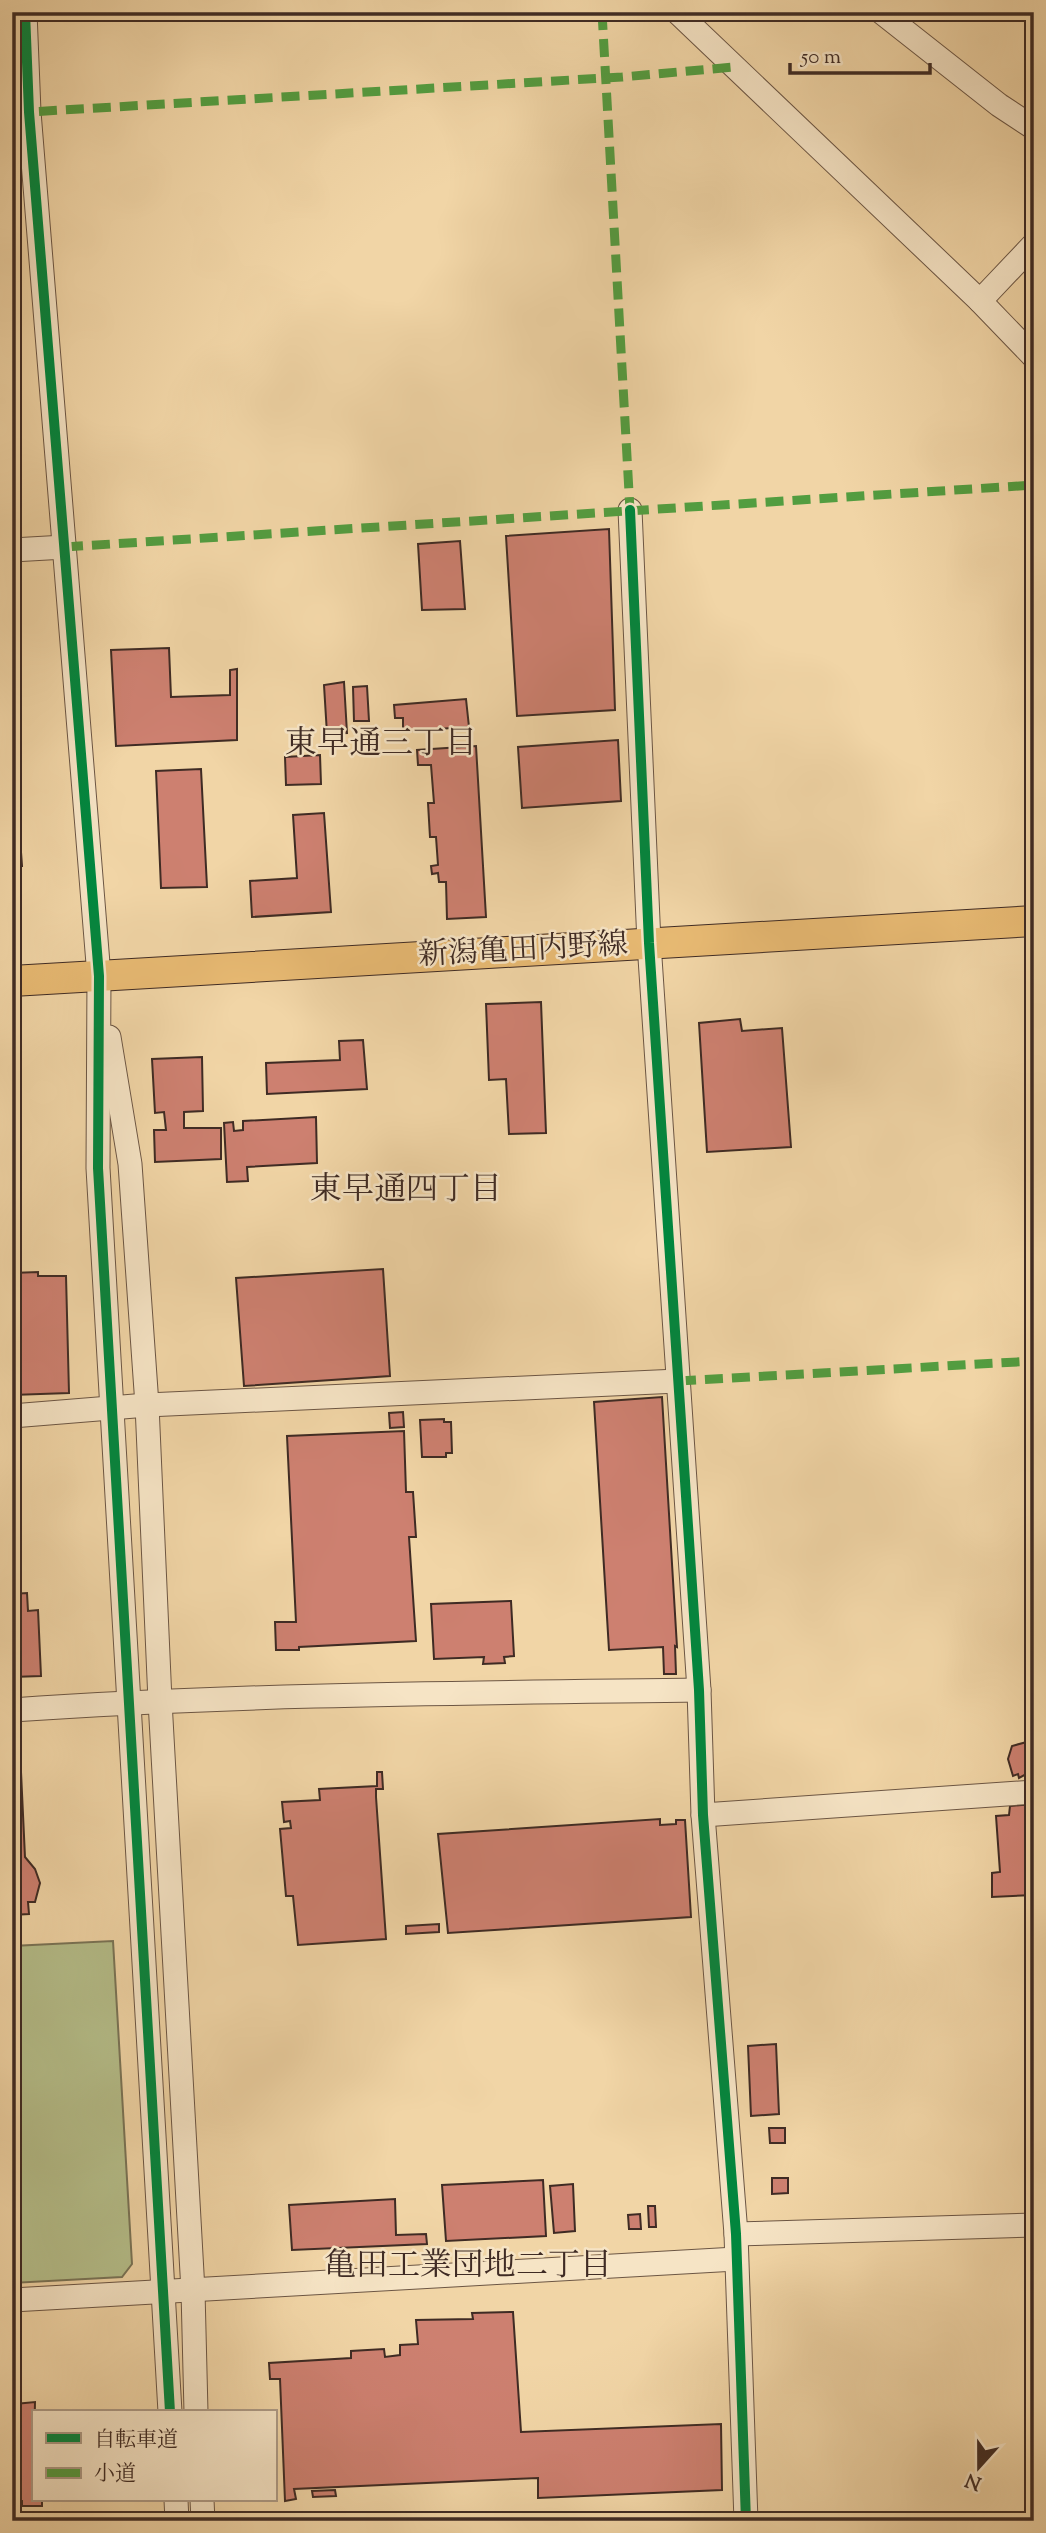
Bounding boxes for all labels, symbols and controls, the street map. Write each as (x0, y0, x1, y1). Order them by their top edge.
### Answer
scale bar (790, 32, 930, 76)
text: 50 m (800, 43, 841, 73)
district label: 東早通三丁目 (285, 722, 477, 768)
street label: 新潟亀田内野線 (417, 924, 629, 978)
district label: 東早通四丁目 (310, 1168, 502, 1214)
district label: 亀田工業団地二丁目 (324, 2244, 612, 2290)
legend (32, 2410, 276, 2502)
text: 自転車道 (94, 2426, 178, 2456)
north arrow (944, 2432, 1014, 2502)
text: 小道 (94, 2460, 136, 2490)
text: N (962, 2465, 986, 2496)

